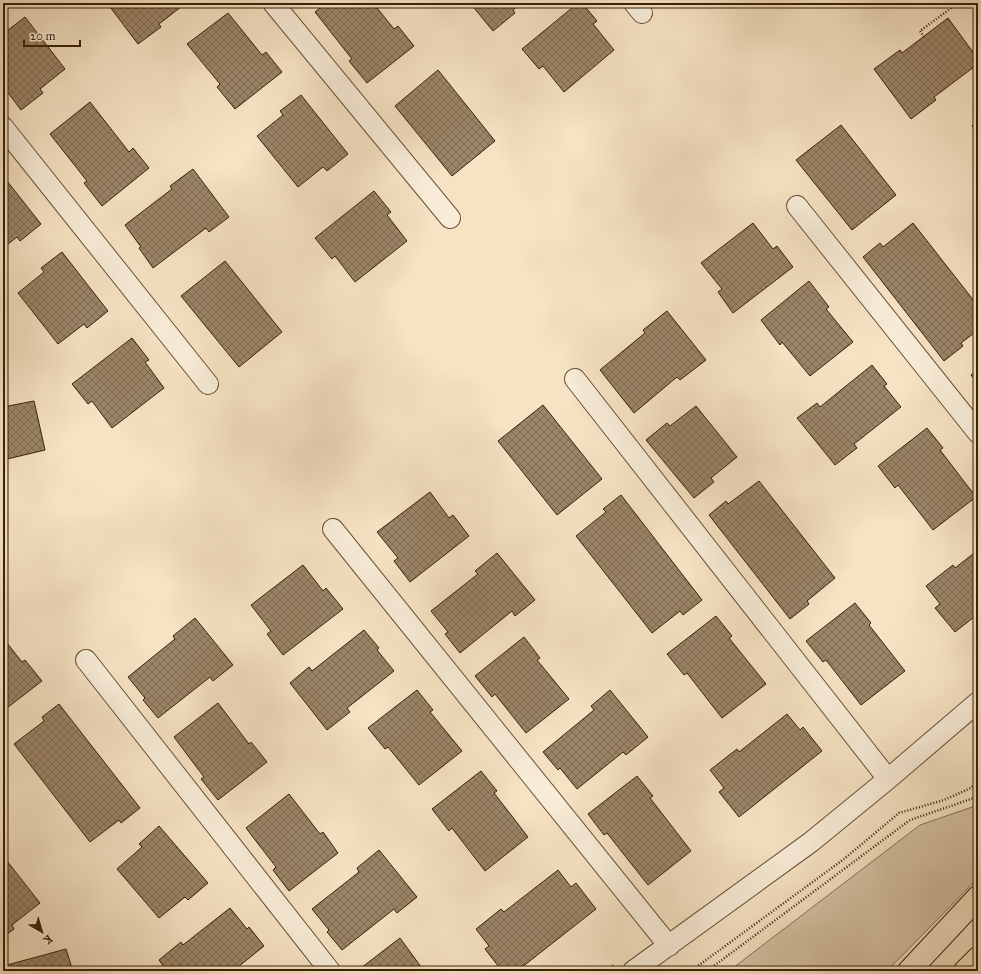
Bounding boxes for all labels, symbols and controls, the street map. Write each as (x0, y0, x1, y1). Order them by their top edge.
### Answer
scale bar (24, 22, 80, 48)
text: 20 m (30, 29, 56, 43)
north arrow (22, 912, 62, 952)
text: K (40, 932, 55, 948)

